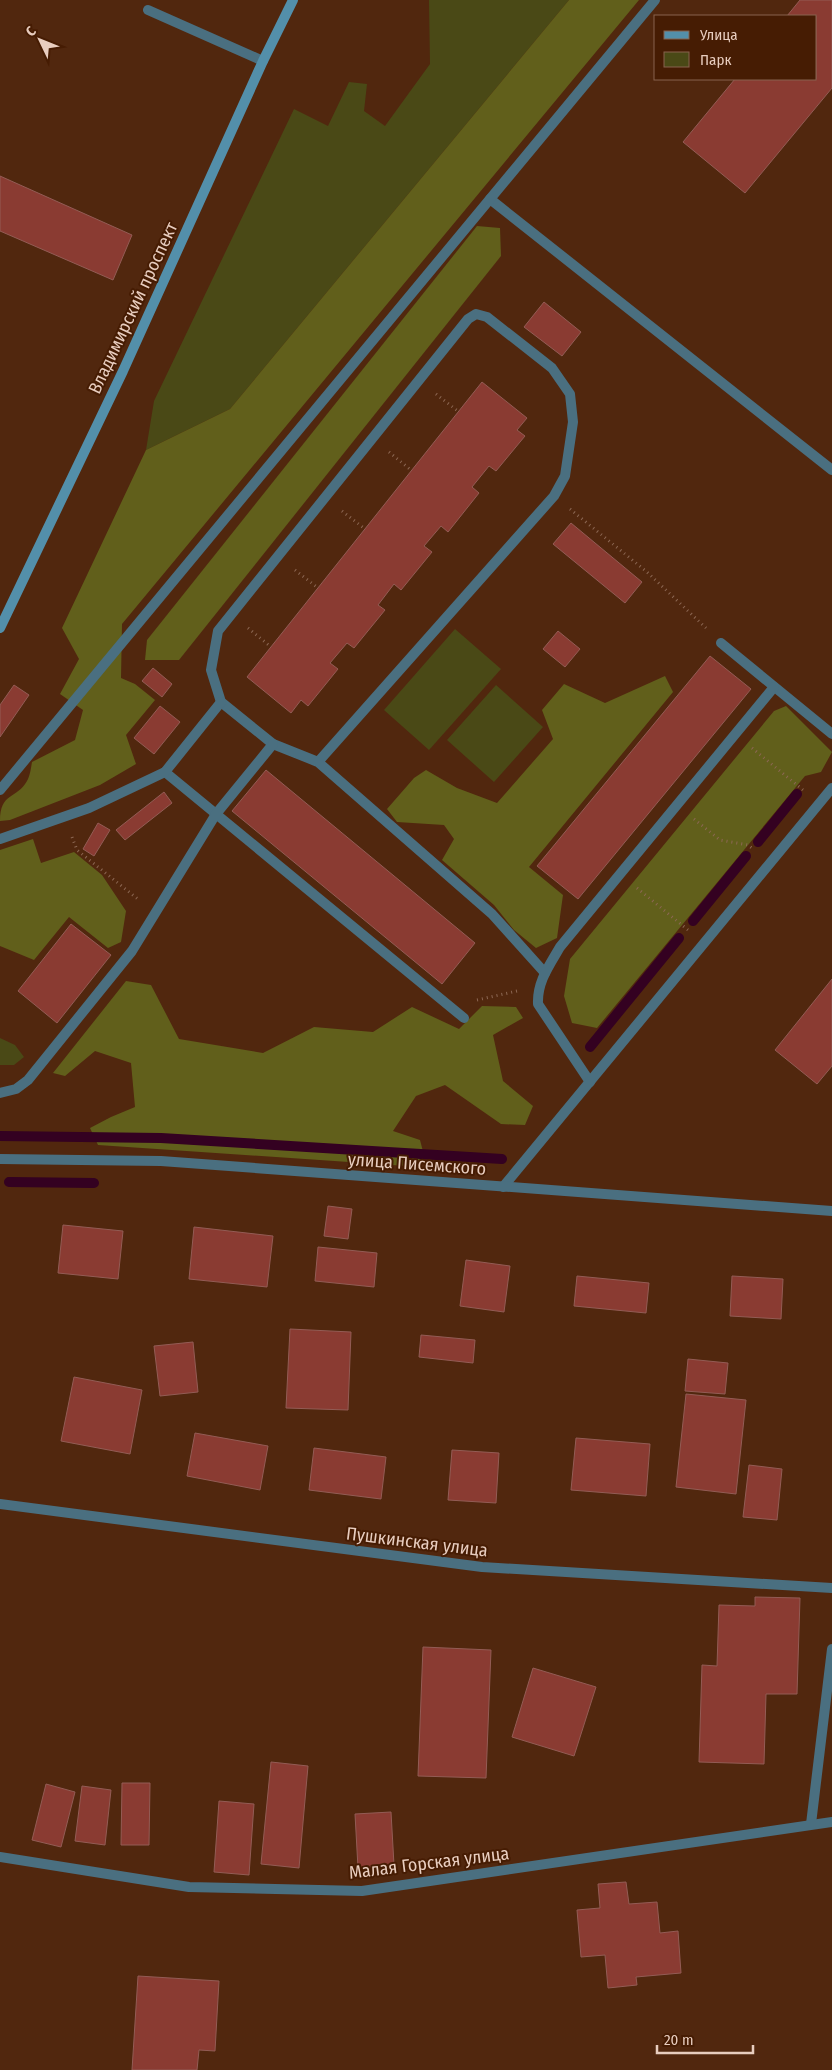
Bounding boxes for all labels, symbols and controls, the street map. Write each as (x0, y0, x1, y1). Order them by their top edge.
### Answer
north arrow (15, 15, 65, 65)
legend (654, 15, 817, 80)
text: С (22, 23, 40, 40)
text: Улица (699, 26, 738, 44)
text: Парк (700, 51, 731, 69)
street label: Владимирский проспект (84, 218, 183, 397)
street label: улица Писемского (347, 1148, 487, 1180)
street label: Пушкинская улица (345, 1522, 489, 1562)
street label: Малая Горская улица (348, 1842, 511, 1884)
scale bar (657, 2022, 753, 2054)
text: 20 m (664, 2031, 694, 2049)

